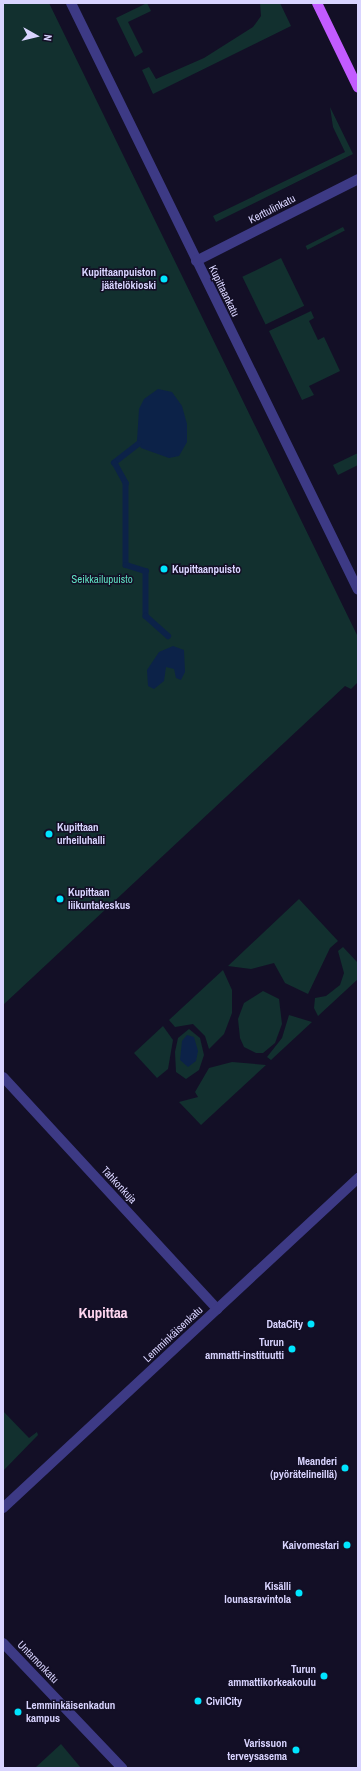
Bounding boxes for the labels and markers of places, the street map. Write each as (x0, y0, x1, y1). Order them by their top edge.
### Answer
place label: Kupittaanpuiston jäätelökioski (82, 266, 156, 292)
marker: Kupittaanpuiston jäätelökioski (159, 274, 169, 284)
place label: Kupittaanpuisto (172, 562, 241, 576)
marker: Kupittaanpuisto (159, 564, 169, 574)
place label: Kupittaan urheiluhalli (57, 821, 105, 847)
marker: Kupittaan urheiluhalli (44, 829, 54, 839)
place label: Kupittaan liikuntakeskus (68, 886, 130, 912)
marker: Kupittaan liikuntakeskus (55, 894, 65, 904)
place label: DataCity (266, 1317, 303, 1331)
marker: DataCity (306, 1319, 316, 1329)
place label: Turun ammatti-instituutti (205, 1336, 284, 1362)
marker: Turun ammatti-instituutti (287, 1344, 297, 1354)
place label: Meanderi (pyörätelineillä) (270, 1455, 337, 1481)
marker: Meanderi (pyörätelineillä) (340, 1463, 350, 1473)
place label: Kaivomestari (282, 1538, 339, 1552)
marker: Kaivomestari (342, 1540, 352, 1550)
place label: Kisälli lounasravintola (224, 1580, 291, 1606)
marker: Kisälli lounasravintola (294, 1588, 304, 1598)
place label: Turun ammattikorkeakoulu (228, 1663, 316, 1689)
marker: Turun ammattikorkeakoulu (319, 1671, 329, 1681)
place label: CivilCity (206, 1694, 242, 1708)
marker: CivilCity (193, 1696, 203, 1706)
place label: Lemminkäisenkadun kampus (26, 1699, 115, 1725)
marker: Lemminkäisenkadun kampus (13, 1707, 23, 1717)
place label: Varissuon terveysasema (227, 1737, 287, 1763)
marker: Varissuon terveysasema (290, 1744, 302, 1756)

